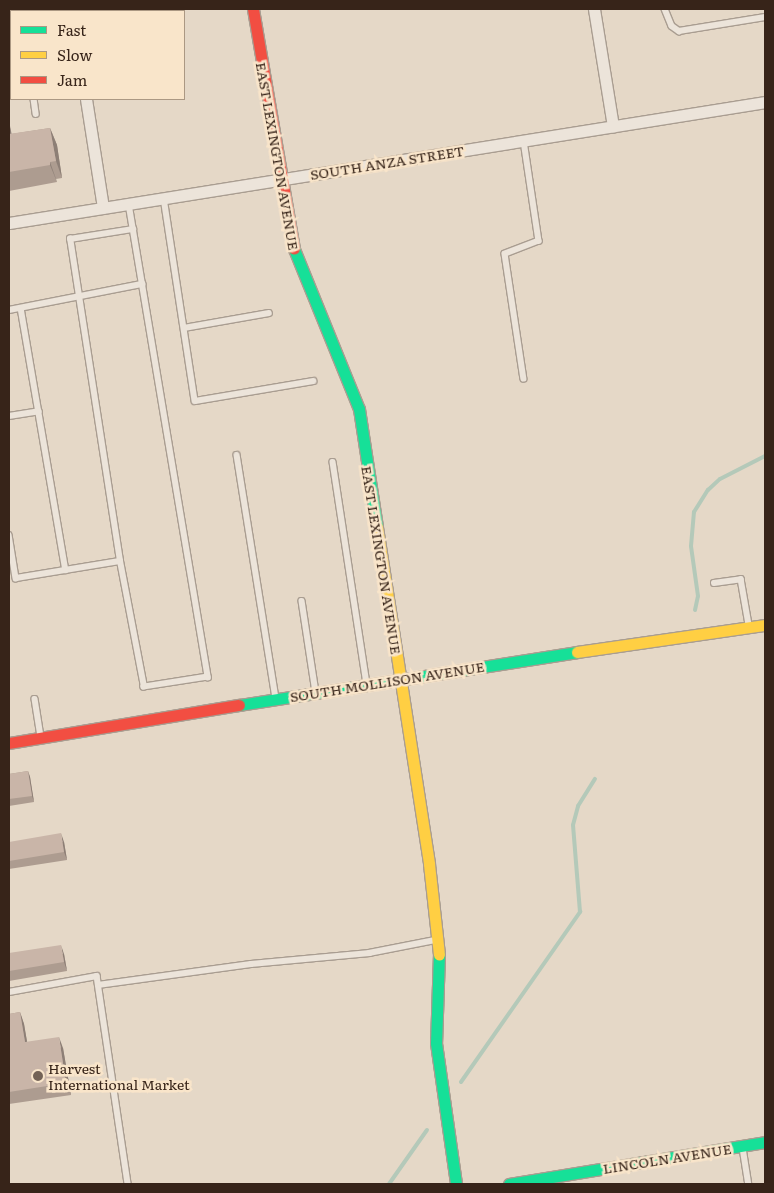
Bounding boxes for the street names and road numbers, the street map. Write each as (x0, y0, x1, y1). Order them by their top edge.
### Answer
street label: EAST LEXINGTON AVENUE (253, 61, 303, 251)
street label: SOUTH ANZA STREET (309, 142, 465, 182)
street label: EAST LEXINGTON AVENUE (359, 465, 405, 655)
street label: SOUTH MOLLISON AVENUE (289, 657, 485, 705)
street label: LINCOLN AVENUE (602, 1140, 732, 1176)

